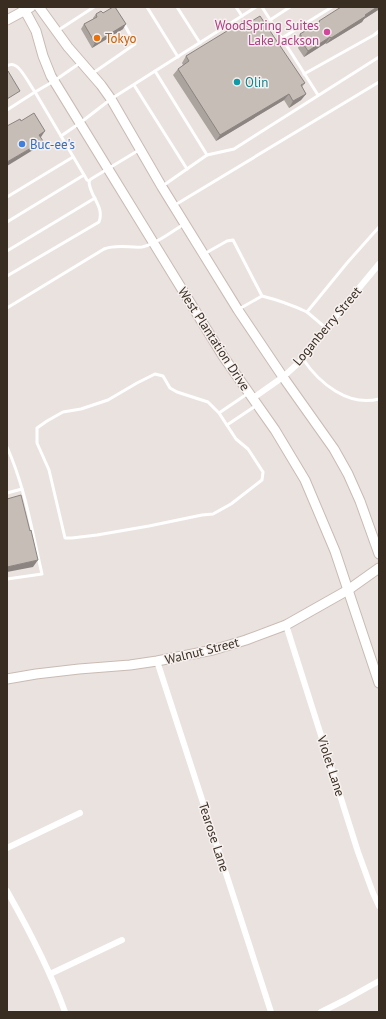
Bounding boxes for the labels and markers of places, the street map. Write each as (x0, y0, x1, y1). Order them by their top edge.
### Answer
place label: WoodSpring Suites Lake Jackson (215, 17, 319, 49)
marker: WoodSpring Suites Lake Jackson (322, 27, 332, 37)
place label: Tokyo (105, 30, 137, 47)
marker: Tokyo (92, 33, 102, 43)
place label: Olin (245, 74, 268, 91)
marker: Olin (232, 77, 242, 87)
place label: Buc-ee's (30, 136, 75, 153)
marker: Buc-ee's (17, 139, 27, 149)

